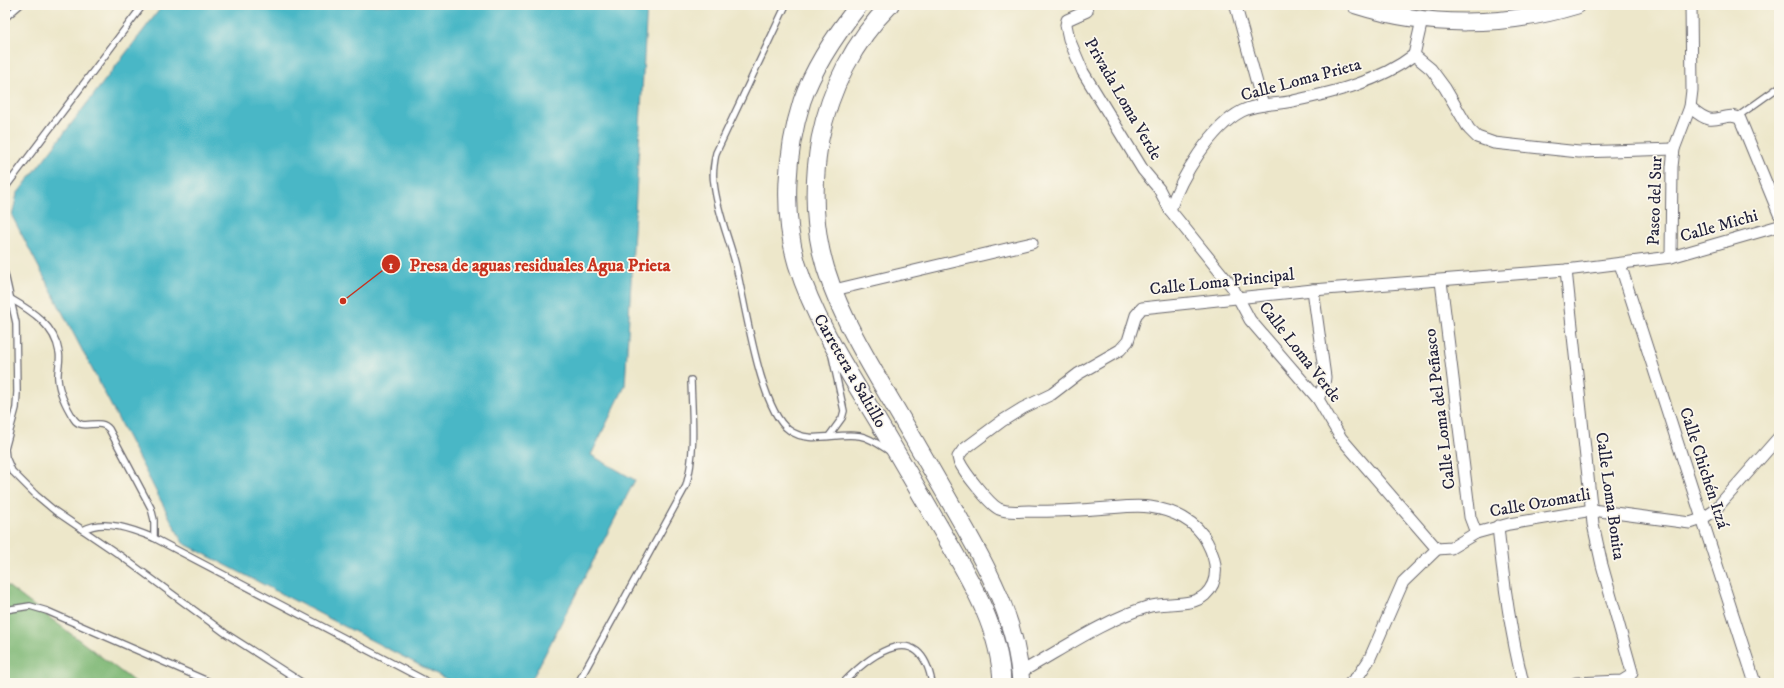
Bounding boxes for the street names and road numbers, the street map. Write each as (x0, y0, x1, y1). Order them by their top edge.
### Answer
street label: Privada Loma Verde (1079, 34, 1167, 164)
street label: Calle Loma Prieta (1238, 53, 1364, 107)
street label: Paseo del Sur (1642, 155, 1668, 246)
street label: Calle Michi (1678, 204, 1760, 248)
street label: Calle Loma Principal (1148, 263, 1296, 301)
street label: Calle Loma Verde (1254, 297, 1346, 407)
street label: Carretera a Saltillo (808, 310, 892, 432)
street label: Calle Loma del Peñasco (1419, 327, 1461, 491)
street label: Calle Chichén Itzá (1674, 404, 1734, 532)
street label: Calle Loma Bonita (1590, 431, 1630, 562)
street label: Calle Ozomatli (1488, 483, 1592, 523)

